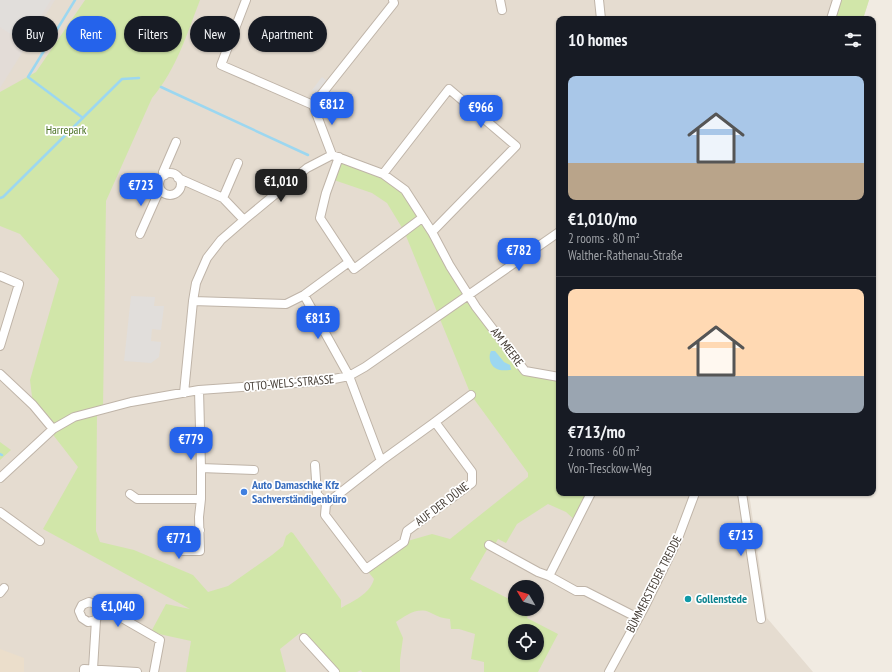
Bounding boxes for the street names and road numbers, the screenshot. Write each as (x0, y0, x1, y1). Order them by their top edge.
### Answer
street label: AM MEERE (488, 324, 527, 369)
street label: OTTO-WELS-STRASSE (243, 371, 335, 394)
street label: AUF DER DÜNE (412, 479, 472, 529)
street label: BÜMMERSTEDER TREDDE (623, 533, 685, 635)

